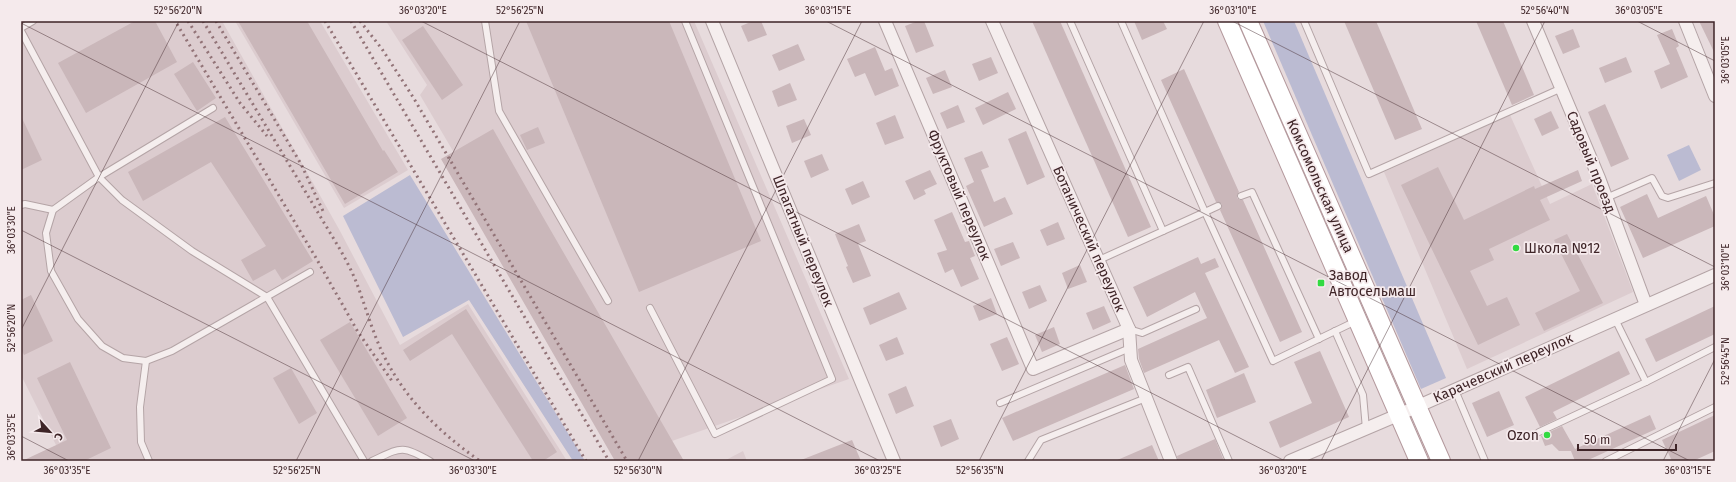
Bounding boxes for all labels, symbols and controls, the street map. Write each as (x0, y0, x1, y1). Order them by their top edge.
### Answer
text: 52°56'20"N (154, 5, 202, 17)
text: 36°03'20"E (399, 5, 447, 17)
text: 52°56'25"N (496, 5, 544, 17)
text: 36°03'15"E (805, 5, 851, 17)
text: 36°03'10"E (1209, 5, 1257, 17)
text: 52°56'40"N (1521, 5, 1569, 17)
text: 36°03'05"E (1615, 5, 1663, 17)
text: 36°03'05"E (1720, 36, 1732, 84)
street label: Садовый проезд (1563, 109, 1619, 216)
street label: Комсомольская улица (1283, 116, 1357, 256)
street label: Фруктовый переулок (924, 127, 995, 264)
street label: Ботанический переулок (1049, 163, 1129, 315)
street label: Шпагатный переулок (769, 173, 837, 310)
text: 36°03'30"E (6, 206, 18, 254)
place label: Школа №12 (1524, 240, 1600, 257)
marker: Школа №12 (1511, 243, 1521, 253)
text: 36°03'10"E (1720, 243, 1732, 291)
place label: Завод Автосельмаш (1329, 267, 1416, 300)
marker: Завод Автосельмаш (1316, 278, 1326, 288)
text: 52°56'20"N (6, 304, 18, 352)
street label: Карачевский переулок (1430, 329, 1576, 407)
text: 52°56'45"N (1720, 337, 1732, 385)
north arrow (30, 412, 70, 452)
text: 36°03'35"E (6, 413, 18, 461)
scale bar (1578, 426, 1676, 452)
place label: Ozon (1507, 427, 1539, 444)
marker: Ozon (1542, 430, 1552, 440)
text: С (51, 431, 66, 443)
text: 50 m (1584, 433, 1610, 447)
text: 36°03'35"E (43, 465, 91, 477)
text: 52°56'25"N (273, 465, 321, 477)
text: 36°03'30"E (449, 465, 497, 477)
text: 52°56'30"N (614, 465, 662, 477)
text: 36°03'25"E (854, 465, 902, 477)
text: 52°56'35"N (956, 465, 1004, 477)
text: 36°03'20"E (1259, 465, 1307, 477)
text: 36°03'15"E (1665, 465, 1711, 477)

